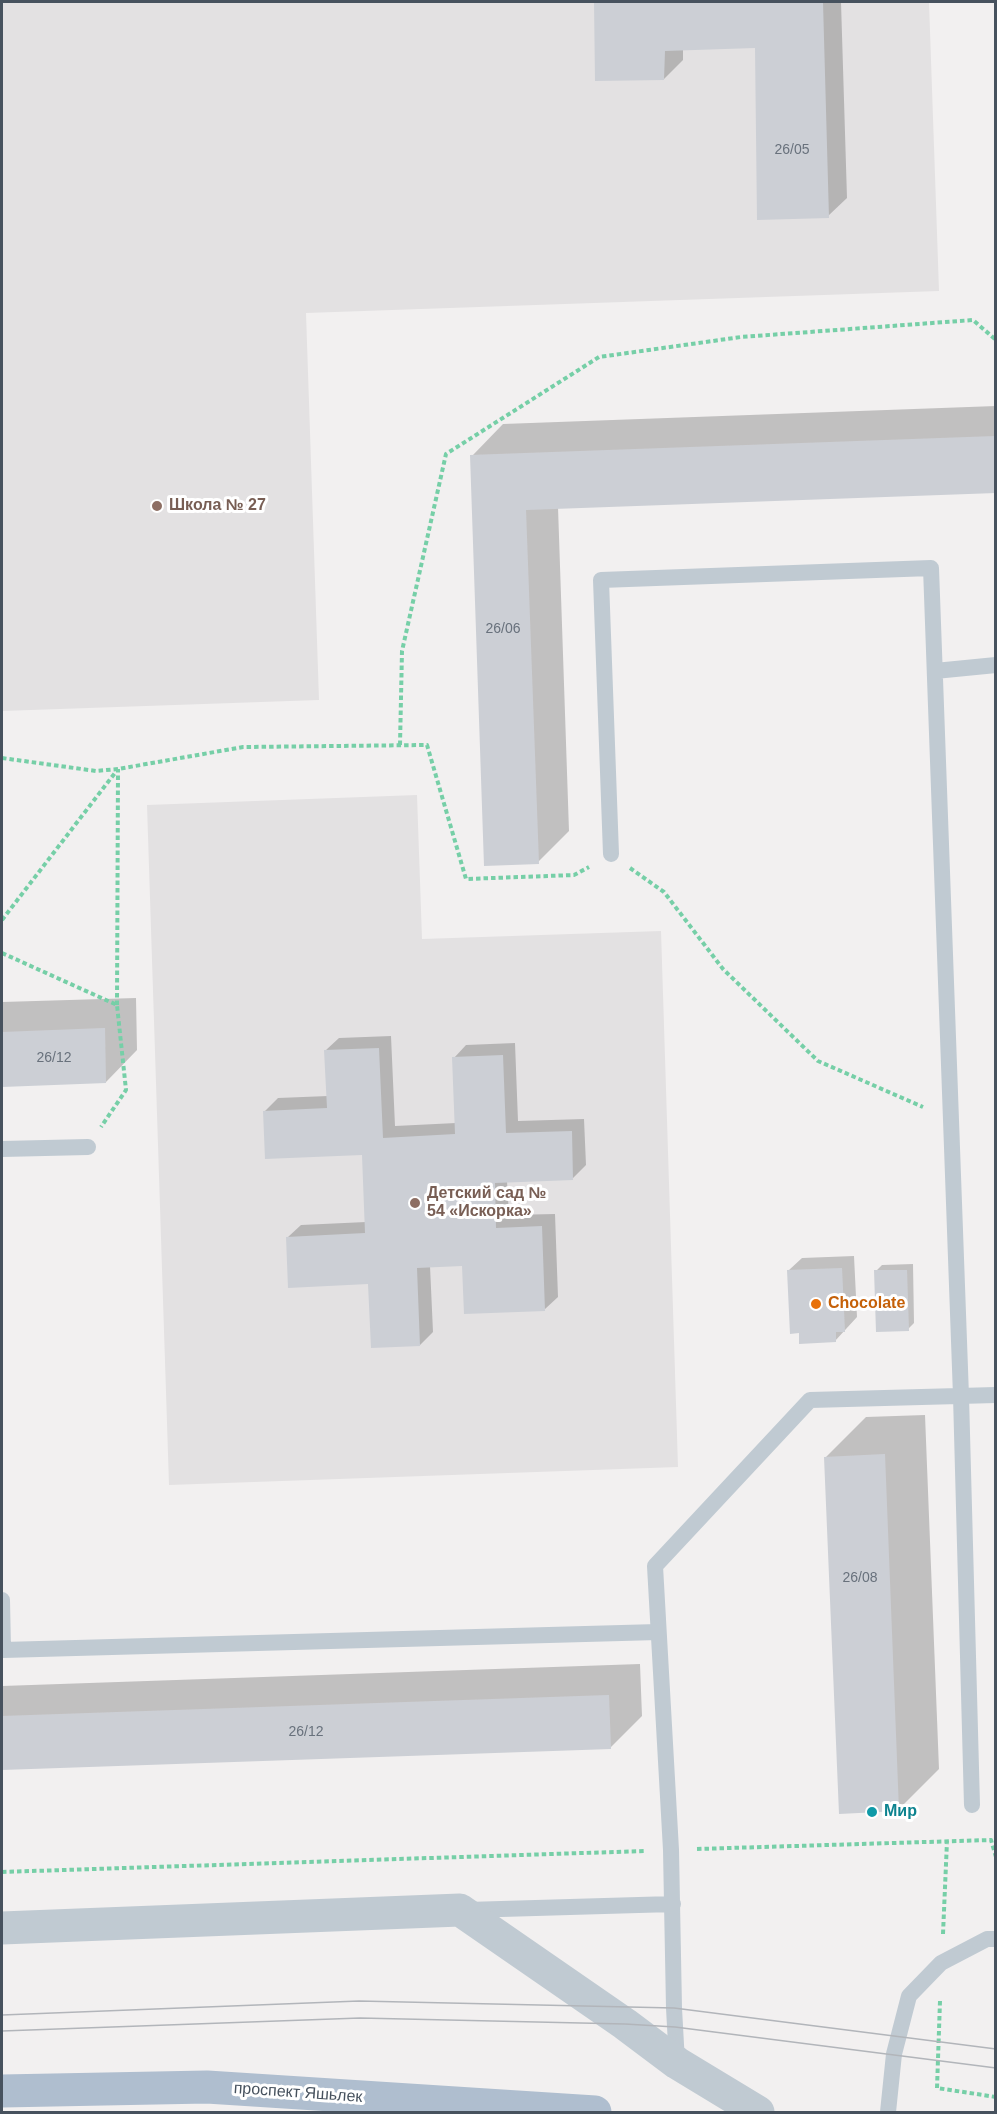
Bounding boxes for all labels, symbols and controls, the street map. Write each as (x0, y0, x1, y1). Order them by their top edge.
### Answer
house number: 26/05 (774, 142, 810, 158)
place label: Школа № 27 (169, 496, 266, 516)
marker: Школа № 27 (150, 499, 164, 513)
house number: 26/06 (485, 621, 521, 637)
house number: 26/12 (36, 1050, 72, 1066)
place label: Детский сад № 54 «Искорка» (427, 1184, 546, 1222)
marker: Детский сад № 54 «Искорка» (408, 1196, 422, 1210)
place label: Chocolate (828, 1294, 905, 1314)
marker: Chocolate (809, 1297, 823, 1311)
house number: 26/08 (842, 1570, 878, 1586)
house number: 26/12 (288, 1724, 324, 1740)
place label: Мир (884, 1802, 917, 1822)
marker: Мир (865, 1805, 879, 1819)
street label: проспект Яшьлек (233, 2079, 363, 2107)

